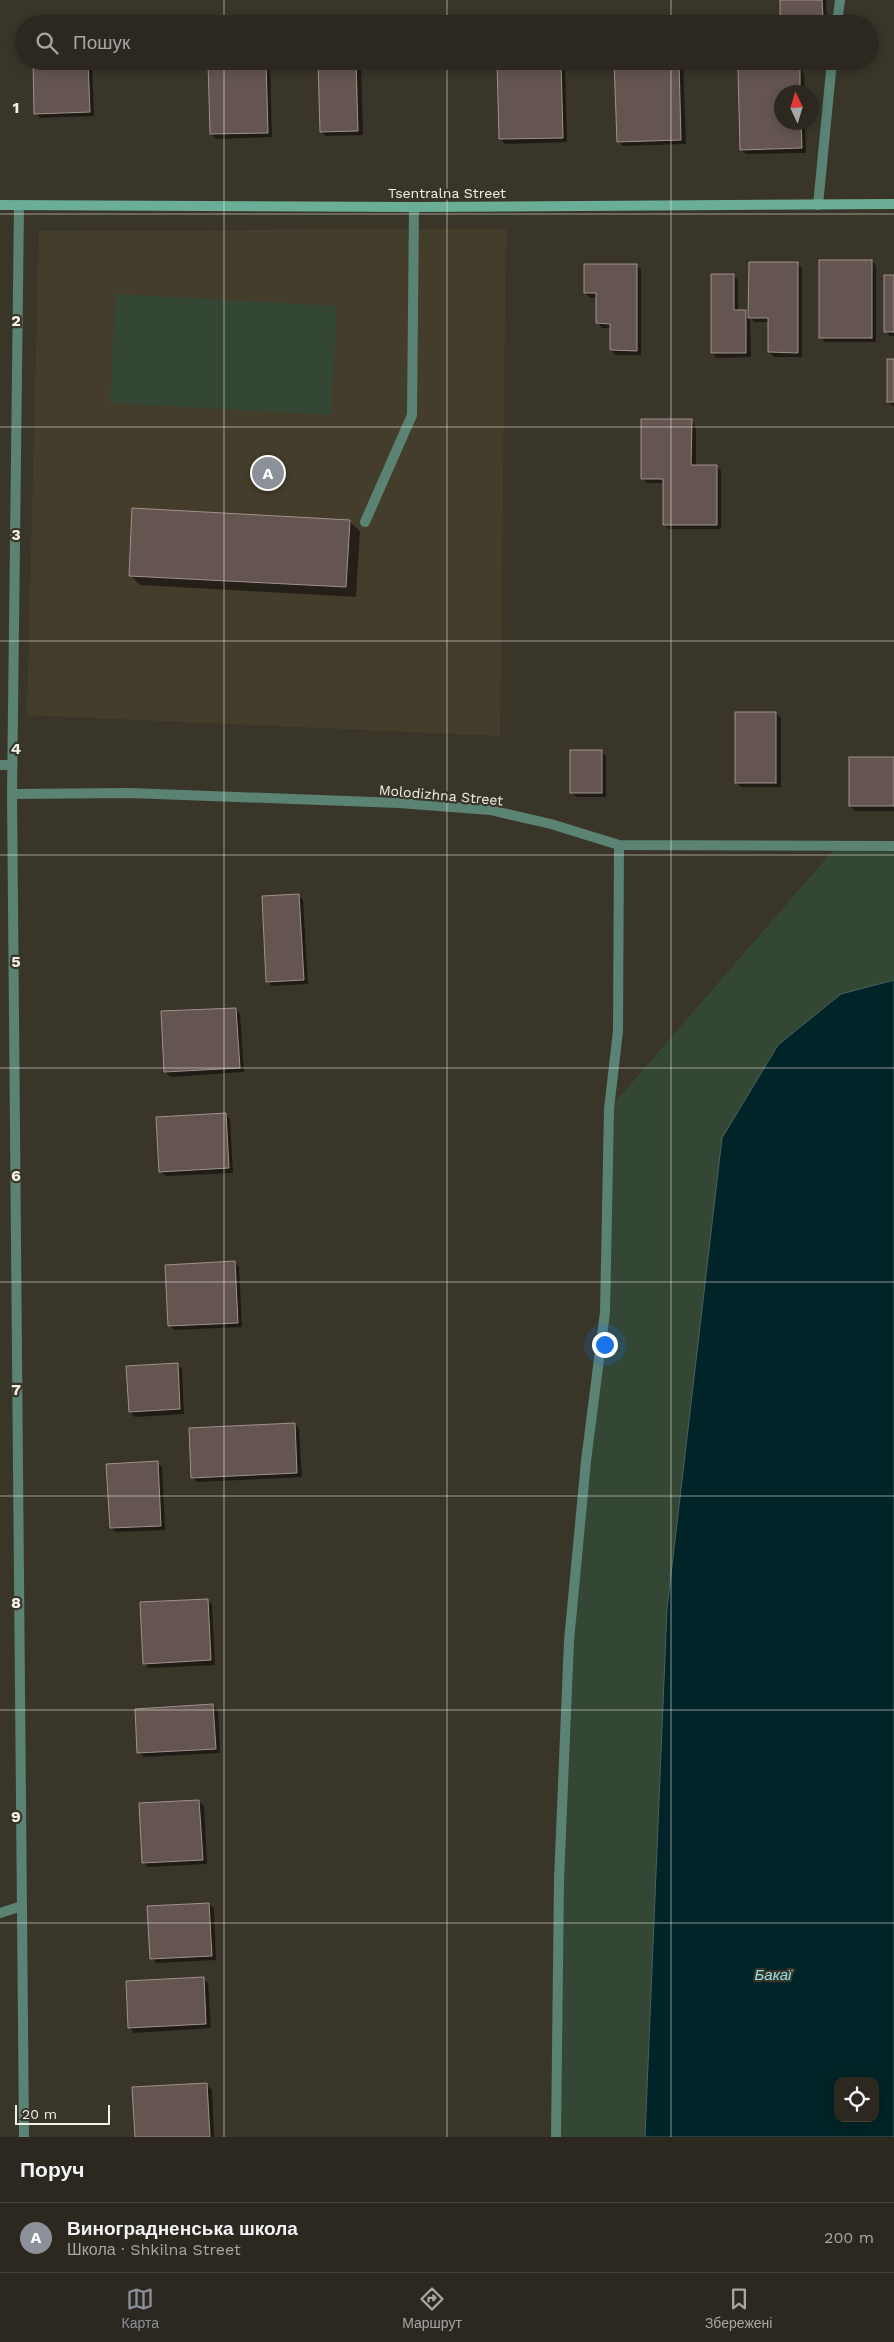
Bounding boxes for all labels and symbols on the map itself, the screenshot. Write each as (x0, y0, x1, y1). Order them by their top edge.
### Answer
north arrow (774, 85, 819, 130)
text: 1 (13, 98, 19, 117)
street label: Tsentralna Street (388, 185, 506, 201)
text: 2 (11, 311, 21, 330)
pin: A (252, 454, 284, 492)
text: 3 (11, 525, 21, 544)
text: 4 (11, 739, 21, 758)
street label: Molodizhna Street (378, 782, 504, 808)
text: 5 (11, 952, 21, 971)
text: 6 (11, 1166, 21, 1185)
your location (592, 1332, 618, 1358)
text: 7 (11, 1380, 21, 1399)
text: 8 (11, 1593, 21, 1612)
text: 9 (11, 1807, 21, 1826)
water label: Бакаї (755, 1966, 793, 1984)
scale bar (15, 2102, 110, 2125)

